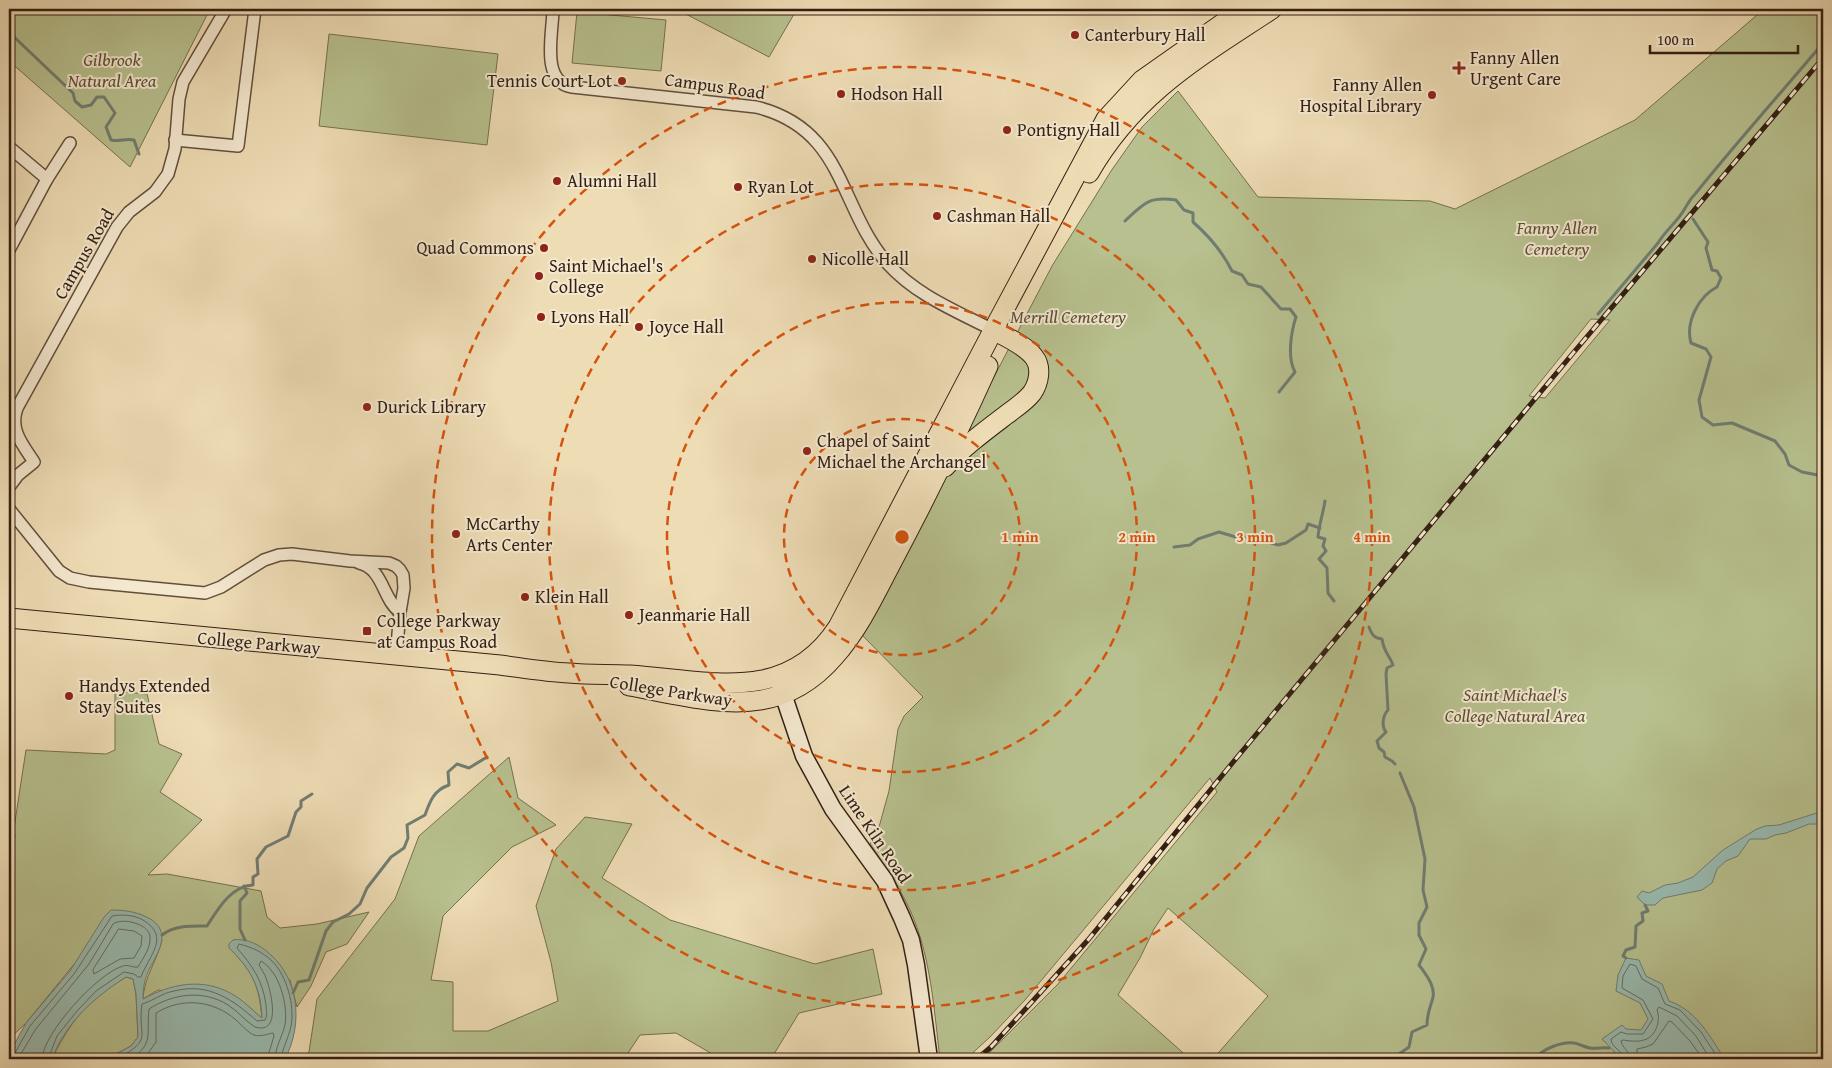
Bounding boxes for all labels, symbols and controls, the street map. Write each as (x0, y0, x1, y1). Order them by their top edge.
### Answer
place label: Canterbury Hall (1085, 21, 1206, 48)
scale bar (1650, 22, 1797, 54)
marker: Canterbury Hall (1069, 29, 1081, 41)
text: 100 m (1657, 29, 1695, 50)
place label: Fanny Allen Urgent Care (1470, 44, 1561, 92)
park label: Gilbrook Natural Area (67, 46, 157, 94)
marker: Fanny Allen Urgent Care (1452, 61, 1466, 75)
street label: Campus Road (663, 65, 767, 106)
place label: Tennis Court Lot (487, 67, 613, 94)
place label: Fanny Allen Hospital Library (1300, 71, 1422, 119)
marker: Tennis Court Lot (616, 75, 628, 87)
place label: Hodson Hall (851, 80, 943, 107)
marker: Hodson Hall (835, 88, 847, 100)
marker: Fanny Allen Hospital Library (1426, 89, 1438, 101)
place label: Pontigny Hall (1017, 116, 1120, 143)
marker: Pontigny Hall (1001, 124, 1013, 136)
place label: Alumni Hall (567, 167, 657, 194)
place label: Ryan Lot (748, 173, 815, 200)
marker: Alumni Hall (551, 175, 563, 187)
marker: Ryan Lot (732, 181, 744, 193)
place label: Cashman Hall (947, 202, 1050, 229)
street label: Campus Road (47, 203, 121, 304)
marker: Cashman Hall (931, 210, 943, 222)
park label: Fanny Allen Cemetery (1516, 214, 1597, 262)
place label: Quad Commons (416, 234, 534, 261)
marker: Quad Commons (538, 242, 550, 254)
place label: Nicolle Hall (822, 245, 909, 272)
place label: Saint Michael's College (549, 252, 663, 300)
marker: Nicolle Hall (806, 253, 818, 265)
marker: Saint Michael's College (533, 270, 545, 282)
place label: Lyons Hall (551, 303, 629, 330)
park label: Merrill Cemetery (1010, 303, 1127, 330)
marker: Lyons Hall (535, 311, 547, 323)
place label: Joyce Hall (647, 313, 724, 340)
marker: Joyce Hall (633, 321, 645, 333)
place label: Durick Library (377, 393, 486, 420)
marker: Durick Library (361, 401, 373, 413)
place label: Chapel of Saint Michael the Archangel (817, 427, 986, 475)
marker: Chapel of Saint Michael the Archangel (801, 445, 813, 457)
place label: McCarthy Arts Center (466, 510, 553, 558)
text: 1 min (1001, 526, 1039, 547)
text: 2 min (1118, 526, 1156, 547)
text: 3 min (1236, 526, 1274, 547)
text: 4 min (1353, 526, 1391, 547)
marker: McCarthy Arts Center (450, 528, 462, 540)
centre of rings (893, 528, 911, 546)
place label: Klein Hall (535, 583, 609, 610)
marker: Klein Hall (519, 591, 531, 603)
place label: Jeanmarie Hall (637, 601, 750, 628)
place label: College Parkway at Campus Road (377, 607, 501, 655)
marker: Jeanmarie Hall (623, 609, 635, 621)
street label: College Parkway (196, 624, 322, 661)
marker: College Parkway at Campus Road (361, 625, 373, 637)
street label: College Parkway (608, 668, 734, 714)
place label: Handys Extended Stay Suites (79, 672, 210, 720)
park label: Saint Michael's College Natural Area (1445, 681, 1586, 729)
marker: Handys Extended Stay Suites (63, 690, 75, 702)
street label: Lime Kiln Road (833, 779, 919, 889)

